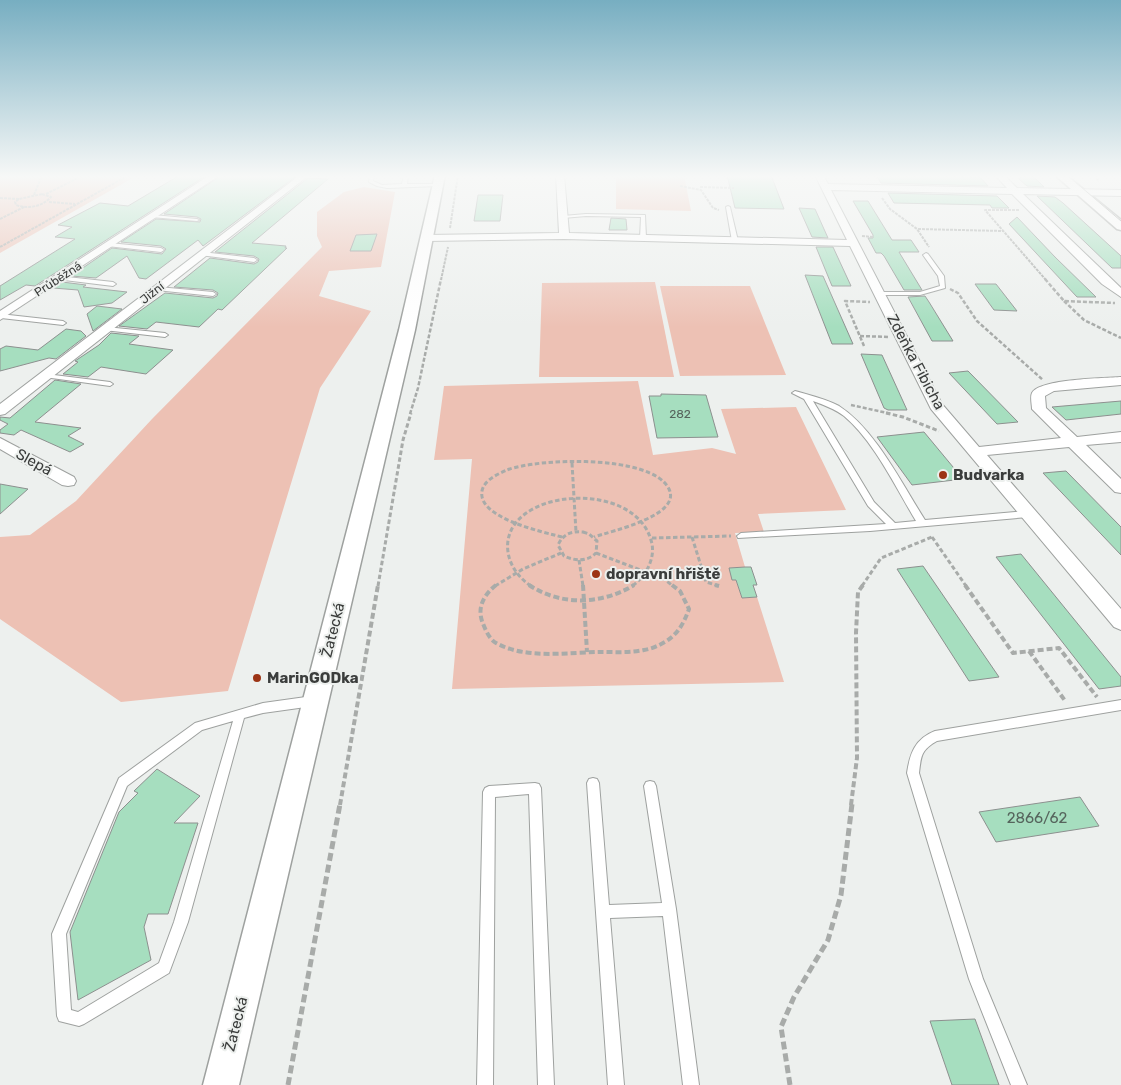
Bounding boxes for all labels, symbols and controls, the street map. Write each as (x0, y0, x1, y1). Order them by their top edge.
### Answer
street label: Průběžná (32, 259, 84, 299)
street label: Jižní (137, 279, 168, 307)
street label: Zdeňka Fibicha (883, 311, 949, 413)
house number: 282 (669, 407, 691, 421)
street label: Slepá (13, 445, 55, 479)
place label: Budvarka (953, 466, 1024, 484)
marker: Budvarka (937, 469, 949, 481)
place label: dopravní hřiště (606, 565, 721, 583)
marker: dopravní hřiště (590, 568, 602, 580)
street label: Žatecká (318, 601, 348, 659)
place label: MarinGODka (267, 669, 359, 687)
marker: MarinGODka (251, 672, 263, 684)
house number: 2866/62 (1007, 809, 1068, 827)
street label: Žatecká (221, 995, 251, 1053)

